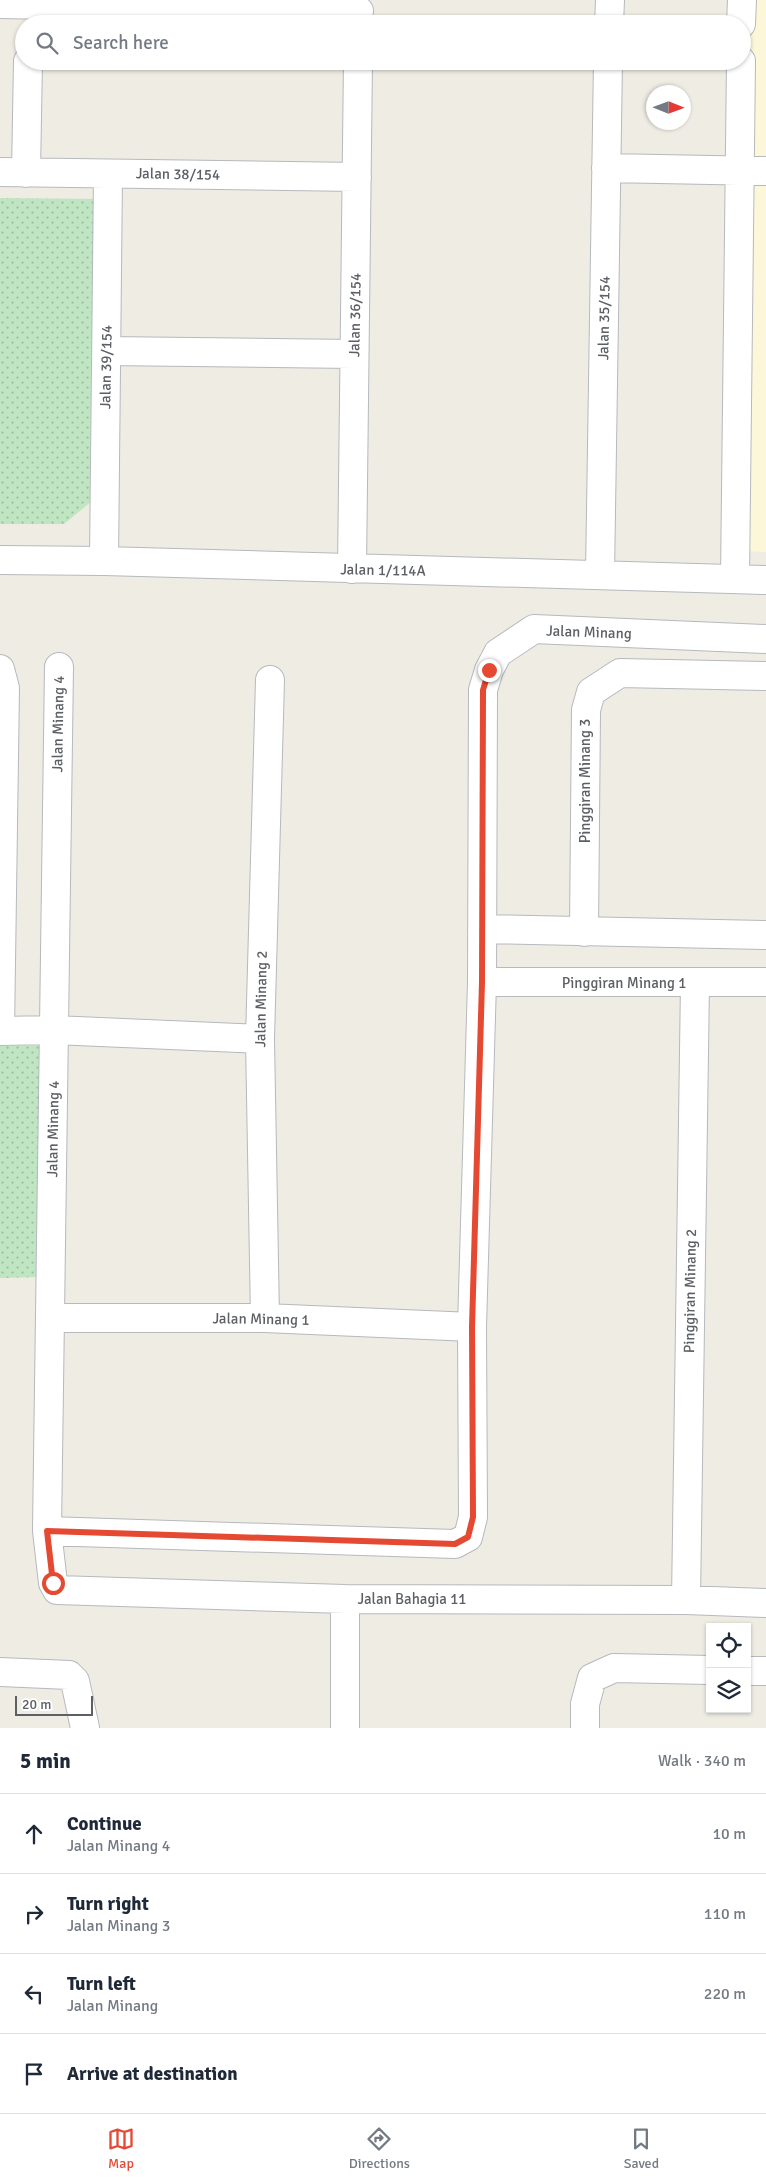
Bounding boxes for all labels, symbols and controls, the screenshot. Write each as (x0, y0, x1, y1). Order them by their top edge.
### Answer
search box (15, 15, 751, 70)
icon: search (33, 29, 61, 57)
text: Search here (73, 31, 169, 55)
north arrow (646, 85, 691, 130)
street label: Jalan 38/154 (136, 164, 220, 184)
street label: Jalan 36/154 (345, 273, 365, 357)
street label: Jalan 35/154 (594, 276, 614, 360)
street label: Jalan 39/154 (96, 325, 116, 409)
street label: Jalan 1/114A (340, 560, 426, 580)
street label: Jalan Minang (546, 622, 632, 642)
route end (478, 659, 501, 682)
street label: Jalan Minang 4 (48, 675, 68, 773)
street label: Pinggiran Minang 3 (576, 719, 594, 843)
street label: Jalan Minang 2 (251, 950, 271, 1048)
street label: Pinggiran Minang 1 (562, 974, 686, 992)
street label: Jalan Minang 4 (43, 1080, 63, 1178)
street label: Pinggiran Minang 2 (680, 1229, 700, 1353)
street label: Jalan Minang 1 (212, 1309, 310, 1329)
route start (42, 1572, 65, 1595)
street label: Jalan Bahagia 11 (358, 1590, 466, 1608)
map controls (706, 1623, 751, 1713)
button: locate (706, 1623, 751, 1668)
button: layers (706, 1668, 751, 1713)
scale bar (15, 1693, 92, 1716)
text: 20 m (22, 1696, 51, 1713)
text: 5 min (20, 1748, 71, 1774)
text: Walk · 340 m (658, 1751, 746, 1771)
text: Continue (67, 1812, 142, 1836)
icon: ahead (20, 1820, 48, 1848)
text: 10 m (712, 1824, 746, 1844)
text: Jalan Minang 4 (67, 1836, 170, 1856)
text: Turn right (67, 1892, 149, 1916)
icon: right (20, 1900, 48, 1928)
text: 110 m (704, 1904, 746, 1924)
text: Jalan Minang 3 (67, 1916, 170, 1936)
text: Turn left (67, 1972, 136, 1996)
icon: left (20, 1980, 48, 2008)
text: 220 m (704, 1984, 746, 2004)
text: Jalan Minang (67, 1996, 158, 2016)
icon: arrive (20, 2060, 48, 2088)
text: Arrive at destination (67, 2062, 238, 2086)
tab: Map (107, 2125, 135, 2172)
tab: Directions (349, 2125, 410, 2172)
tab: Saved (624, 2125, 659, 2172)

